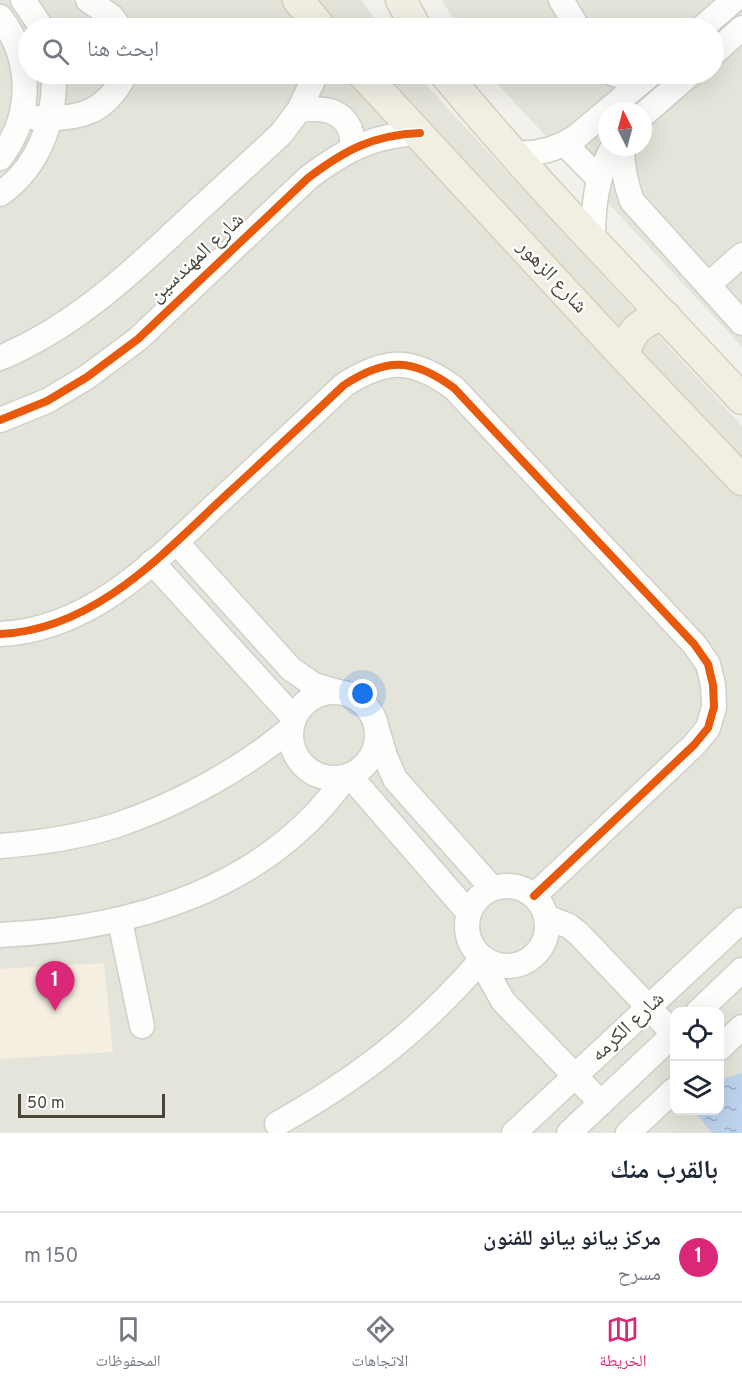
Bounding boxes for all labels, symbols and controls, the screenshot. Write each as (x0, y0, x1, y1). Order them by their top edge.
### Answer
search box (18, 18, 724, 84)
icon: search (39, 35, 72, 68)
text: ابحث هنا (87, 37, 159, 64)
north arrow (598, 102, 652, 156)
street label: شارع المهندسين (144, 207, 250, 309)
street label: شارع الزهور (510, 234, 593, 320)
your location (348, 679, 377, 708)
pin: 1 (36, 962, 74, 1011)
street label: شارع الكرمه (585, 986, 671, 1068)
map controls (670, 1007, 724, 1115)
button: locate (670, 1007, 724, 1061)
button: layers (670, 1061, 724, 1115)
scale bar (18, 1091, 165, 1118)
text: 50 m (27, 1094, 65, 1114)
text: بالقرب منك (610, 1155, 718, 1188)
text: مركز بيانو بيانو للفنون (483, 1226, 661, 1253)
text: 150 m (24, 1244, 78, 1270)
text: 1 (695, 1244, 703, 1270)
text: مسرح (618, 1262, 661, 1288)
tab: المحفوظات (96, 1313, 161, 1376)
tab: الاتجاهات (352, 1313, 408, 1376)
tab: الخريطة (599, 1313, 647, 1376)

